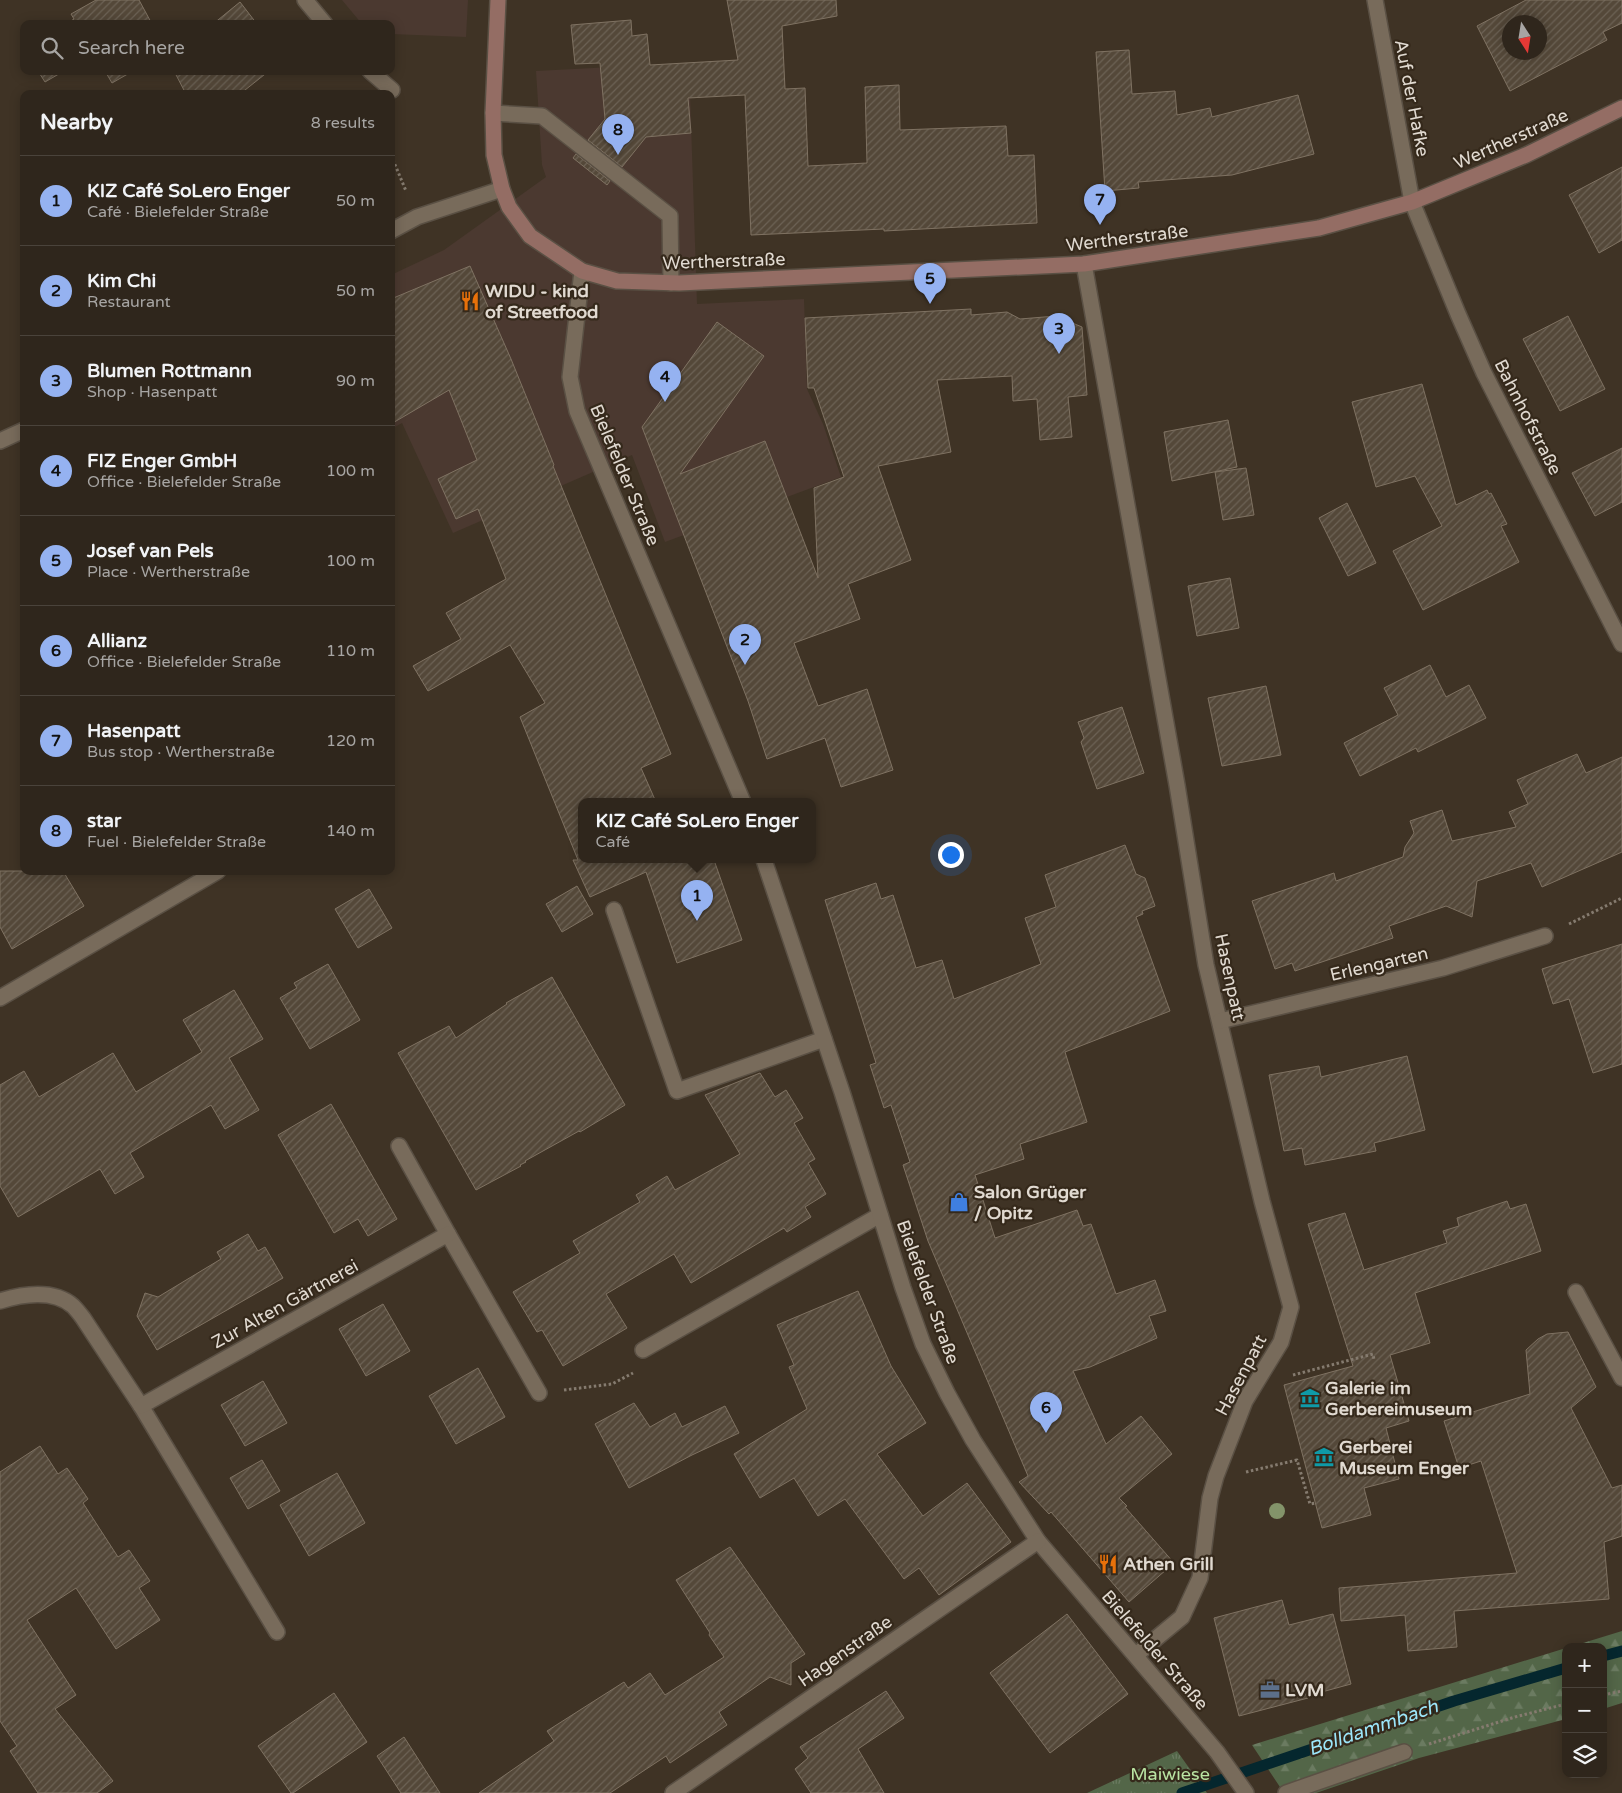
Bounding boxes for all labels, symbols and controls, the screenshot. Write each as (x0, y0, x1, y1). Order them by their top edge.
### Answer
north arrow (1502, 15, 1547, 60)
search box (20, 20, 395, 75)
icon: search (38, 34, 66, 62)
text: Search here (78, 37, 185, 59)
street label: Auf der Hafke (1390, 37, 1434, 159)
street label: Wertherstraße (1450, 104, 1572, 174)
text: Nearby (40, 110, 113, 135)
text: 8 results (311, 113, 375, 133)
pin: 8 (602, 114, 634, 155)
text: KIZ Café SoLero Enger (87, 180, 290, 202)
pin: 7 (1084, 184, 1116, 225)
text: 1 (51, 191, 61, 211)
text: 50 m (336, 191, 375, 211)
text: Café · Bielefelder Straße (87, 202, 269, 222)
street label: Wertherstraße (1065, 220, 1189, 256)
street label: Wertherstraße (662, 248, 786, 274)
pin: 5 (914, 263, 946, 304)
text: Kim Chi (87, 270, 156, 292)
place label: WIDU - kind of Streetfood (485, 280, 598, 323)
text: 2 (51, 281, 61, 301)
text: 50 m (336, 281, 375, 301)
restaurant icon: WIDU - kind of Streetfood (459, 290, 481, 312)
text: Restaurant (87, 292, 171, 312)
pin: 3 (1043, 313, 1075, 354)
street label: Bahnhofstraße (1489, 356, 1567, 478)
text: Blumen Rottmann (87, 360, 252, 382)
pin: 4 (649, 361, 681, 402)
text: 3 (51, 371, 61, 391)
text: 90 m (336, 371, 375, 391)
text: Shop · Hasenpatt (87, 382, 217, 402)
street label: Bielefelder Straße (585, 401, 665, 549)
text: FIZ Enger GmbH (87, 450, 237, 472)
text: 4 (51, 461, 61, 481)
text: 100 m (326, 461, 375, 481)
text: Office · Bielefelder Straße (87, 472, 281, 492)
text: Josef van Pels (87, 540, 214, 562)
text: 5 (51, 551, 61, 571)
text: 100 m (326, 551, 375, 571)
text: Place · Wertherstraße (87, 562, 250, 582)
pin: 2 (729, 624, 761, 665)
text: Allianz (87, 630, 147, 652)
text: 6 (51, 641, 61, 661)
text: 110 m (326, 641, 375, 661)
text: Office · Bielefelder Straße (87, 652, 281, 672)
text: Hasenpatt (87, 720, 180, 742)
text: 7 (51, 731, 61, 751)
text: 120 m (326, 731, 375, 751)
text: Bus stop · Wertherstraße (87, 742, 275, 762)
popup (578, 798, 816, 863)
text: star (87, 810, 121, 832)
text: KIZ Café SoLero Enger (596, 810, 799, 832)
text: 8 (51, 821, 61, 841)
text: 140 m (326, 821, 375, 841)
text: Fuel · Bielefelder Straße (87, 832, 266, 852)
text: Café (596, 832, 630, 852)
your location (938, 842, 964, 868)
pin: 1 (681, 880, 713, 921)
street label: Hasenpatt (1210, 931, 1250, 1023)
street label: Erlengarten (1328, 942, 1430, 986)
place label: Salon Grüger / Opitz (974, 1181, 1087, 1224)
shop icon: Salon Grüger / Opitz (948, 1191, 970, 1213)
street label: Bielefelder Straße (892, 1217, 964, 1367)
street label: Zur Alten Gärtnerei (208, 1255, 362, 1353)
street label: Hasenpatt (1211, 1331, 1272, 1419)
place label: Galerie im Gerbereimuseum (1325, 1377, 1472, 1420)
museum icon: Galerie im Gerbereimuseum (1299, 1387, 1321, 1409)
pin: 6 (1030, 1392, 1062, 1433)
place label: Gerberei Museum Enger (1339, 1436, 1470, 1479)
museum icon: Gerberei Museum Enger (1313, 1446, 1335, 1468)
restaurant icon: Athen Grill (1097, 1553, 1119, 1575)
place label: Athen Grill (1123, 1553, 1214, 1575)
street label: Bielefelder Straße (1097, 1586, 1213, 1714)
street label: Hagenstraße (794, 1610, 896, 1692)
map controls (1562, 1643, 1607, 1778)
button: + (1562, 1643, 1607, 1688)
office icon: LVM (1259, 1679, 1281, 1701)
place label: LVM (1285, 1679, 1324, 1701)
button: − (1562, 1688, 1607, 1733)
water label: Bolldammbach (1305, 1695, 1441, 1761)
button: layers (1562, 1733, 1607, 1778)
park label: Maiwiese (1130, 1763, 1210, 1785)

